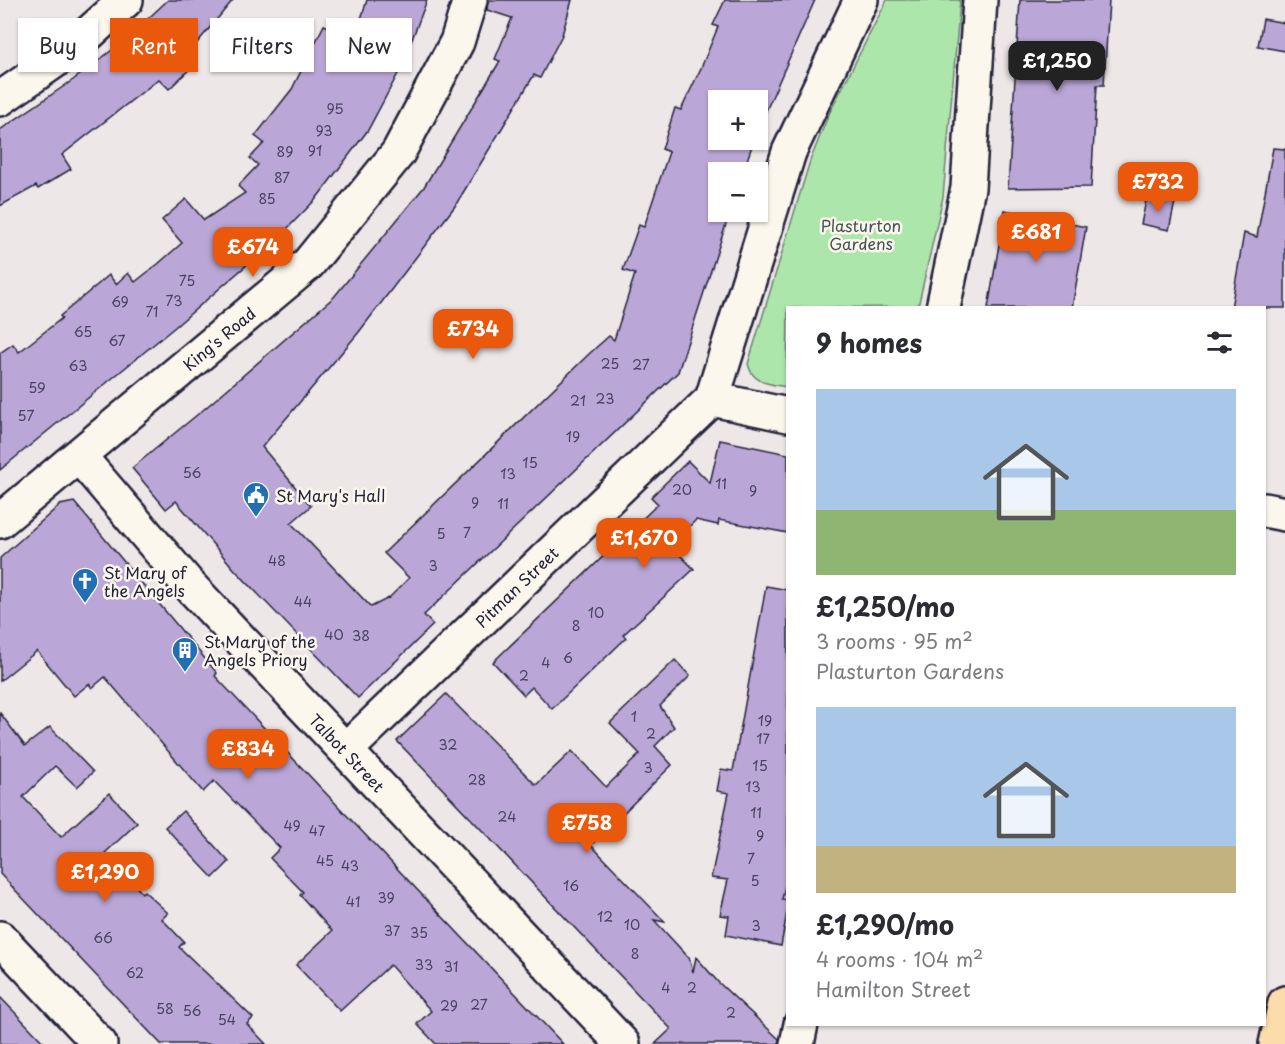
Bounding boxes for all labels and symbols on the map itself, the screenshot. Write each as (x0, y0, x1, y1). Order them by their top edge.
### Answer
pin: £1,250 (1008, 41, 1106, 92)
house number: 95 (326, 98, 344, 119)
house number: 93 (315, 120, 333, 141)
house number: 91 (308, 140, 322, 161)
house number: 89 (277, 141, 293, 162)
pin: £732 (1122, 162, 1194, 213)
house number: 87 (274, 167, 290, 188)
house number: 85 (258, 188, 276, 209)
pin: £681 (1000, 212, 1072, 263)
park label: Plasturton Gardens (821, 213, 901, 255)
pin: £674 (217, 227, 289, 278)
house number: 75 (179, 270, 195, 291)
house number: 73 (166, 290, 182, 311)
house number: 69 (111, 291, 129, 312)
house number: 71 (145, 301, 159, 322)
street label: King's Road (177, 301, 260, 376)
pin: £734 (437, 309, 509, 360)
house number: 65 (74, 321, 92, 342)
house number: 67 (108, 330, 126, 351)
house number: 25 (601, 353, 619, 374)
house number: 27 (632, 354, 650, 375)
house number: 63 (69, 355, 87, 376)
house number: 59 (28, 377, 46, 398)
house number: 23 (596, 388, 614, 409)
house number: 21 (570, 390, 586, 411)
house number: 57 (18, 405, 34, 426)
house number: 19 (566, 426, 580, 447)
house number: 15 (522, 452, 538, 473)
house number: 56 (183, 462, 202, 483)
house number: 13 (500, 463, 516, 484)
house number: 11 (715, 473, 727, 494)
house number: 20 (672, 479, 692, 500)
public building icon: St Mary's Hall (241, 480, 271, 518)
house number: 9 (749, 480, 757, 501)
place label: St Mary's Hall (276, 483, 385, 507)
house number: 9 (471, 492, 479, 513)
house number: 11 (497, 493, 509, 514)
pin: £1,670 (595, 518, 693, 569)
house number: 7 (463, 522, 471, 543)
house number: 5 (436, 523, 446, 544)
street label: Pitman Street (469, 540, 564, 632)
house number: 48 (268, 550, 286, 571)
house number: 3 (428, 555, 438, 576)
place label: St Mary of the Angels (104, 560, 188, 602)
church icon: St Mary of the Angels (70, 566, 100, 604)
house number: 44 (294, 591, 312, 612)
house number: 10 (588, 602, 604, 623)
house number: 8 (572, 615, 580, 636)
house number: 40 (324, 624, 344, 645)
house number: 38 (352, 625, 370, 646)
place label: St Mary of the Angels Priory (204, 629, 315, 671)
building icon: St Mary of the Angels Priory (170, 635, 200, 673)
house number: 6 (563, 647, 573, 668)
house number: 4 (541, 652, 551, 673)
house number: 2 (519, 665, 529, 686)
house number: 1 (631, 706, 637, 727)
street label: Talbot Street (304, 708, 391, 798)
house number: 19 (758, 710, 772, 731)
house number: 2 (646, 723, 656, 744)
house number: 17 (756, 728, 770, 749)
pin: £834 (212, 729, 284, 780)
house number: 32 (439, 734, 457, 755)
house number: 15 (752, 755, 768, 776)
house number: 3 (643, 757, 653, 778)
house number: 28 (468, 769, 486, 790)
house number: 13 (745, 776, 761, 797)
house number: 11 (750, 802, 762, 823)
pin: £758 (551, 803, 623, 854)
house number: 24 (498, 806, 516, 827)
house number: 49 (283, 815, 301, 836)
house number: 47 (309, 820, 326, 841)
house number: 9 (756, 825, 764, 846)
house number: 7 (747, 848, 755, 869)
house number: 45 (316, 850, 334, 871)
pin: £1,290 (56, 852, 154, 903)
house number: 43 (341, 855, 359, 876)
house number: 5 (750, 870, 760, 891)
house number: 16 (563, 875, 579, 896)
house number: 39 (377, 887, 395, 908)
house number: 41 (346, 891, 360, 912)
house number: 12 (597, 906, 613, 927)
house number: 10 (624, 914, 640, 935)
house number: 3 (751, 915, 761, 936)
house number: 37 (384, 920, 401, 941)
house number: 35 (410, 922, 428, 943)
house number: 66 (93, 927, 113, 948)
house number: 8 (631, 943, 639, 964)
house number: 33 (415, 954, 433, 975)
house number: 31 (444, 956, 458, 977)
house number: 62 (126, 962, 144, 983)
house number: 4 (661, 977, 671, 998)
house number: 2 (687, 977, 697, 998)
house number: 27 (470, 994, 488, 1015)
house number: 29 (440, 995, 458, 1016)
house number: 58 (156, 998, 174, 1019)
house number: 56 (183, 1000, 202, 1021)
house number: 2 (726, 1002, 736, 1023)
house number: 54 (218, 1009, 236, 1030)

